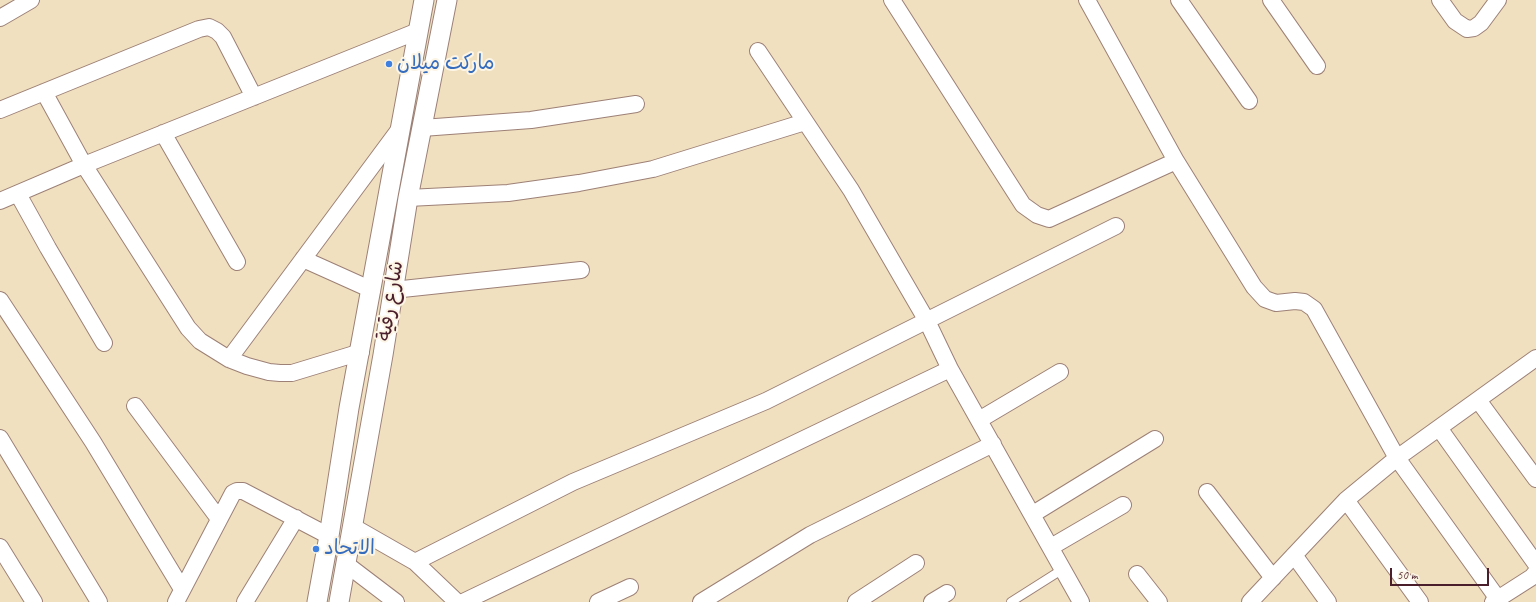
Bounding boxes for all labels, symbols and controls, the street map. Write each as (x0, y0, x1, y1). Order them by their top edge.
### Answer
place label: ماركت ميلان (397, 52, 495, 76)
marker: ماركت ميلان (384, 59, 394, 69)
street label: شارع رقية (373, 259, 409, 343)
place label: الاتحاد (324, 537, 375, 561)
marker: الاتحاد (311, 544, 321, 554)
scale bar (1392, 560, 1491, 586)
text: 50 m (1397, 567, 1417, 583)

